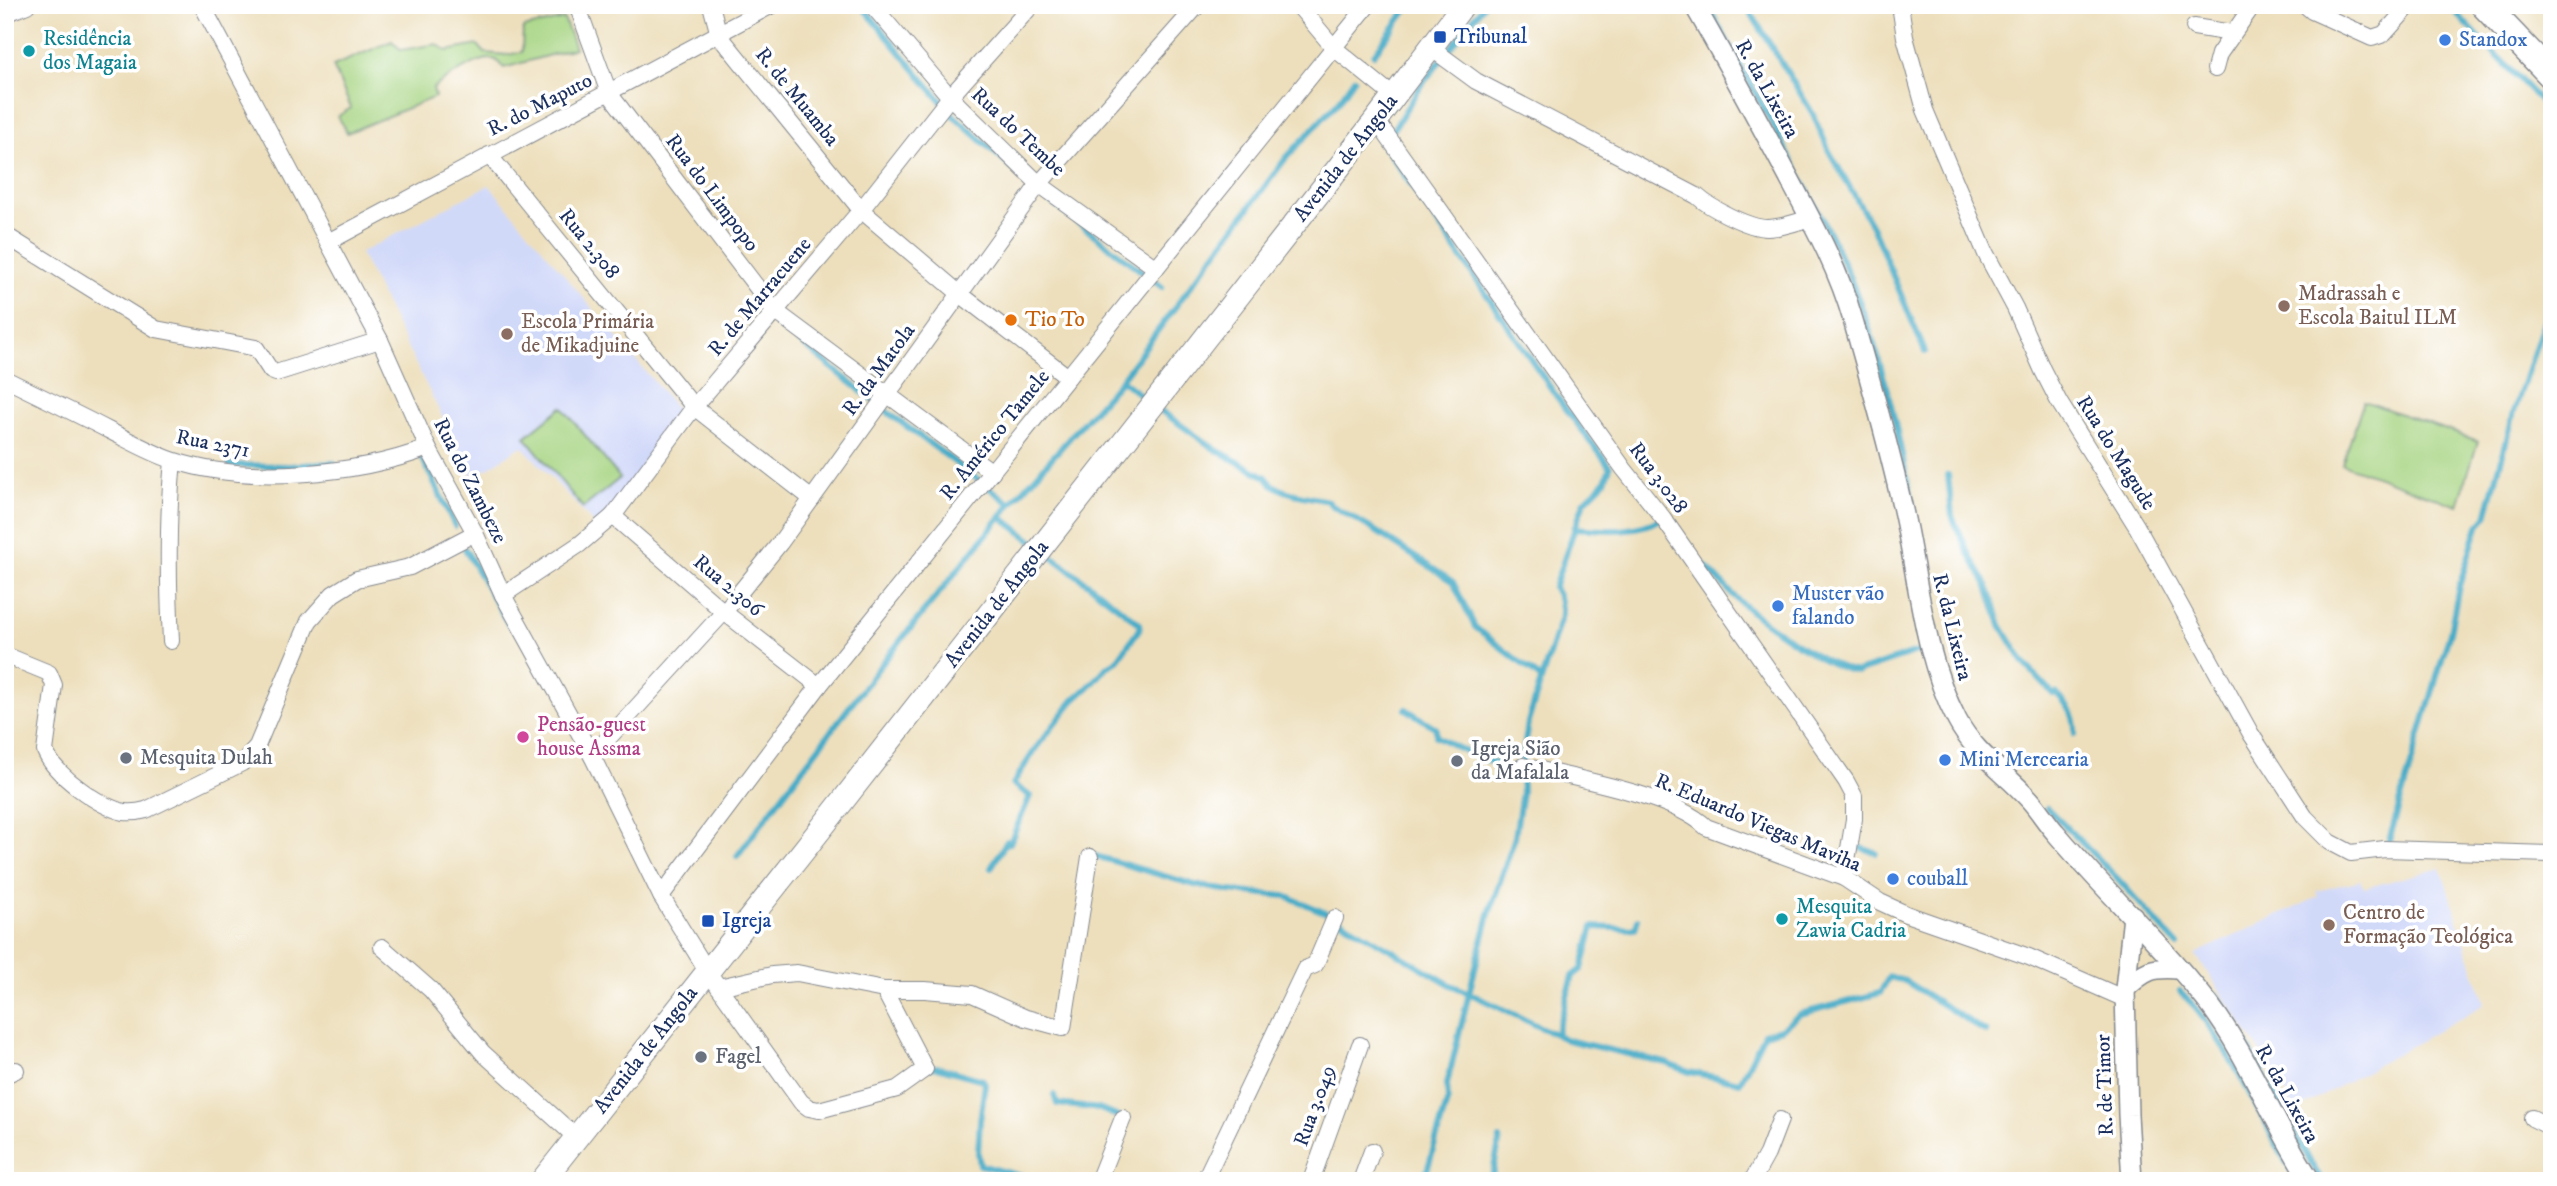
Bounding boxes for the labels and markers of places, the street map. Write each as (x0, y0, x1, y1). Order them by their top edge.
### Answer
place label: Tribunal (1454, 24, 1528, 50)
place label: Residência dos Magaia (43, 26, 137, 76)
place label: Standox (2459, 27, 2528, 53)
marker: Tribunal (1432, 29, 1448, 45)
marker: Standox (2437, 32, 2453, 48)
marker: Residência dos Magaia (21, 43, 37, 59)
place label: Madrassah e Escola Baitul ILM (2298, 281, 2457, 331)
marker: Madrassah e Escola Baitul ILM (2276, 298, 2292, 314)
place label: Tio To (1025, 307, 1085, 333)
place label: Escola Primária de Mikadjuine (521, 309, 654, 359)
marker: Tio To (1003, 312, 1019, 328)
marker: Escola Primária de Mikadjuine (499, 326, 515, 342)
place label: Muster vão falando (1792, 581, 1884, 631)
marker: Muster vão falando (1770, 598, 1786, 614)
place label: Pensão-guest house Assma (537, 712, 646, 762)
marker: Pensão-guest house Assma (515, 729, 531, 745)
place label: Igreja Sião da Mafalala (1471, 736, 1569, 786)
place label: Mesquita Dulah (140, 745, 273, 771)
place label: Mini Mercearia (1959, 747, 2089, 773)
marker: Mesquita Dulah (118, 750, 134, 766)
marker: Mini Mercearia (1937, 752, 1953, 768)
marker: Igreja Sião da Mafalala (1449, 753, 1465, 769)
place label: couball (1907, 866, 1968, 892)
marker: couball (1885, 871, 1901, 887)
place label: Mesquita Zawia Cadria (1796, 894, 1906, 944)
place label: Centro de Formação Teológica (2343, 900, 2513, 950)
place label: Igreja (722, 908, 771, 934)
marker: Mesquita Zawia Cadria (1774, 911, 1790, 927)
marker: Igreja (700, 913, 716, 929)
marker: Centro de Formação Teológica (2321, 917, 2337, 933)
place label: Fagel (715, 1044, 762, 1070)
marker: Fagel (693, 1049, 709, 1065)

